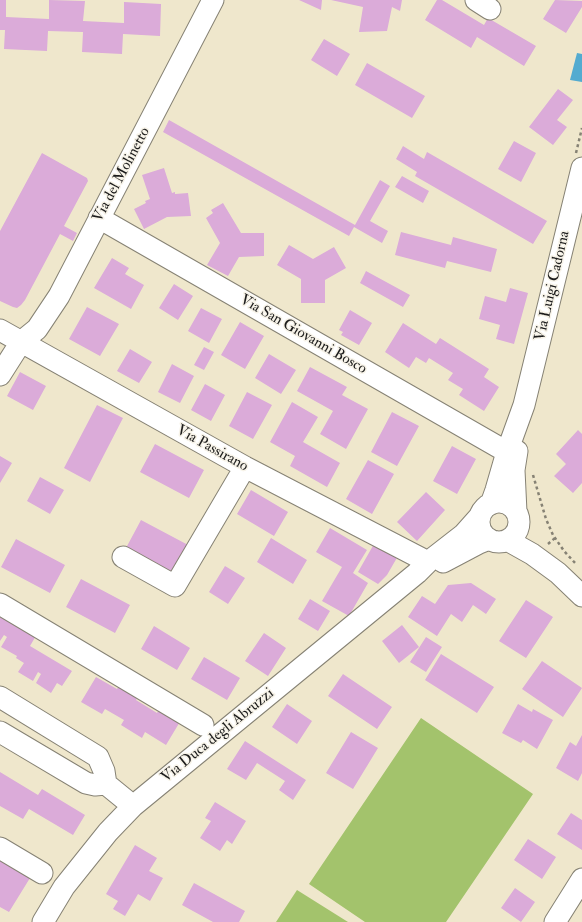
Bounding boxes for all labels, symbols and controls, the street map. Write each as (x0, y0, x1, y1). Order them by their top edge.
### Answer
street label: Via del Molinetto (89, 125, 155, 225)
street label: Via Luigi Cadorna (532, 229, 574, 343)
street label: Via San Giovanni Bosco (236, 291, 370, 379)
street label: Via Passirano (173, 422, 251, 476)
street label: Via Duca degli Abruzzi (158, 685, 278, 787)

